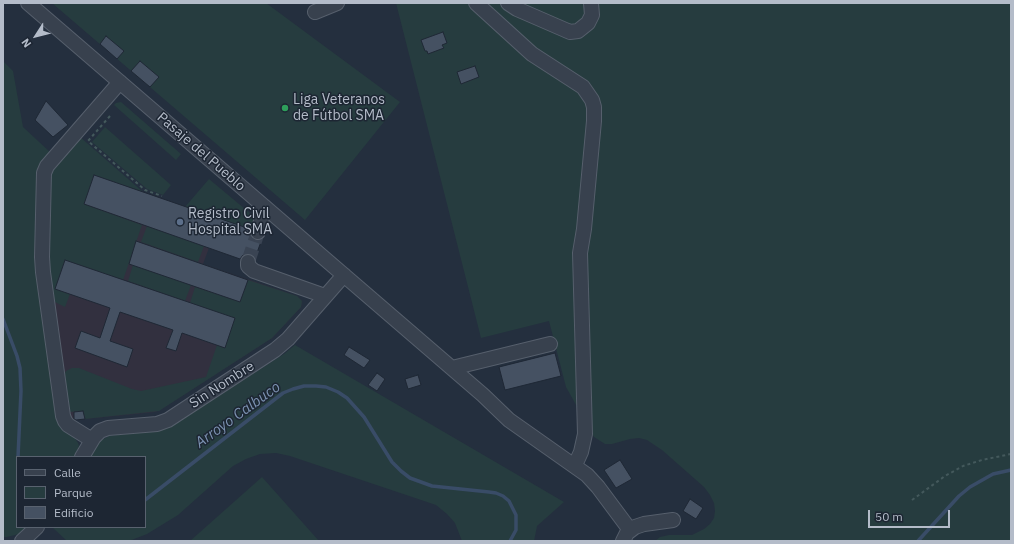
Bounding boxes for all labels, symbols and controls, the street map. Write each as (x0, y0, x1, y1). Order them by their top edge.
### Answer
north arrow (16, 16, 56, 56)
text: N (18, 36, 34, 50)
place label: Liga Veteranos de Fútbol SMA (293, 92, 385, 124)
marker: Liga Veteranos de Fútbol SMA (280, 103, 290, 113)
street label: Pasaje del Pueblo (153, 109, 249, 195)
place label: Registro Civil Hospital SMA (188, 206, 272, 238)
marker: Registro Civil Hospital SMA (175, 217, 185, 227)
street label: Sin Nombre (187, 358, 257, 412)
water label: Arroyo Calbuco (192, 378, 284, 452)
legend (16, 456, 146, 528)
text: Calle (54, 465, 81, 480)
text: Parque (54, 485, 92, 500)
scale bar (870, 502, 952, 528)
text: Edificio (54, 505, 93, 520)
text: 50 m (875, 509, 903, 524)

